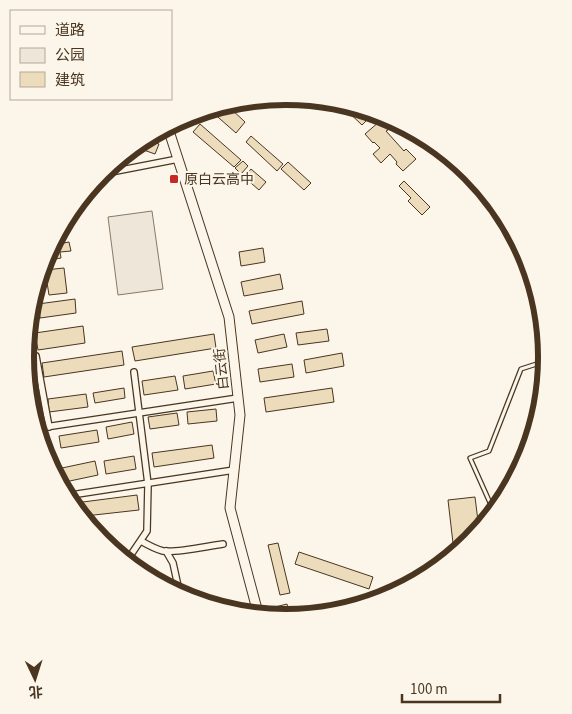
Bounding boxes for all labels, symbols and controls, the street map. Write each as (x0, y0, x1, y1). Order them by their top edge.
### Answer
legend (10, 10, 172, 100)
text: 道路 (55, 20, 85, 41)
text: 公园 (55, 45, 85, 66)
text: 建筑 (55, 70, 85, 91)
place label: 原白云高中 (184, 170, 254, 190)
marker: 原白云高中 (168, 173, 180, 185)
street label: 白云街 (210, 347, 234, 391)
north arrow (10, 654, 60, 704)
scale bar (402, 672, 500, 704)
text: 100 m (410, 679, 448, 700)
text: 北 (28, 681, 44, 701)

